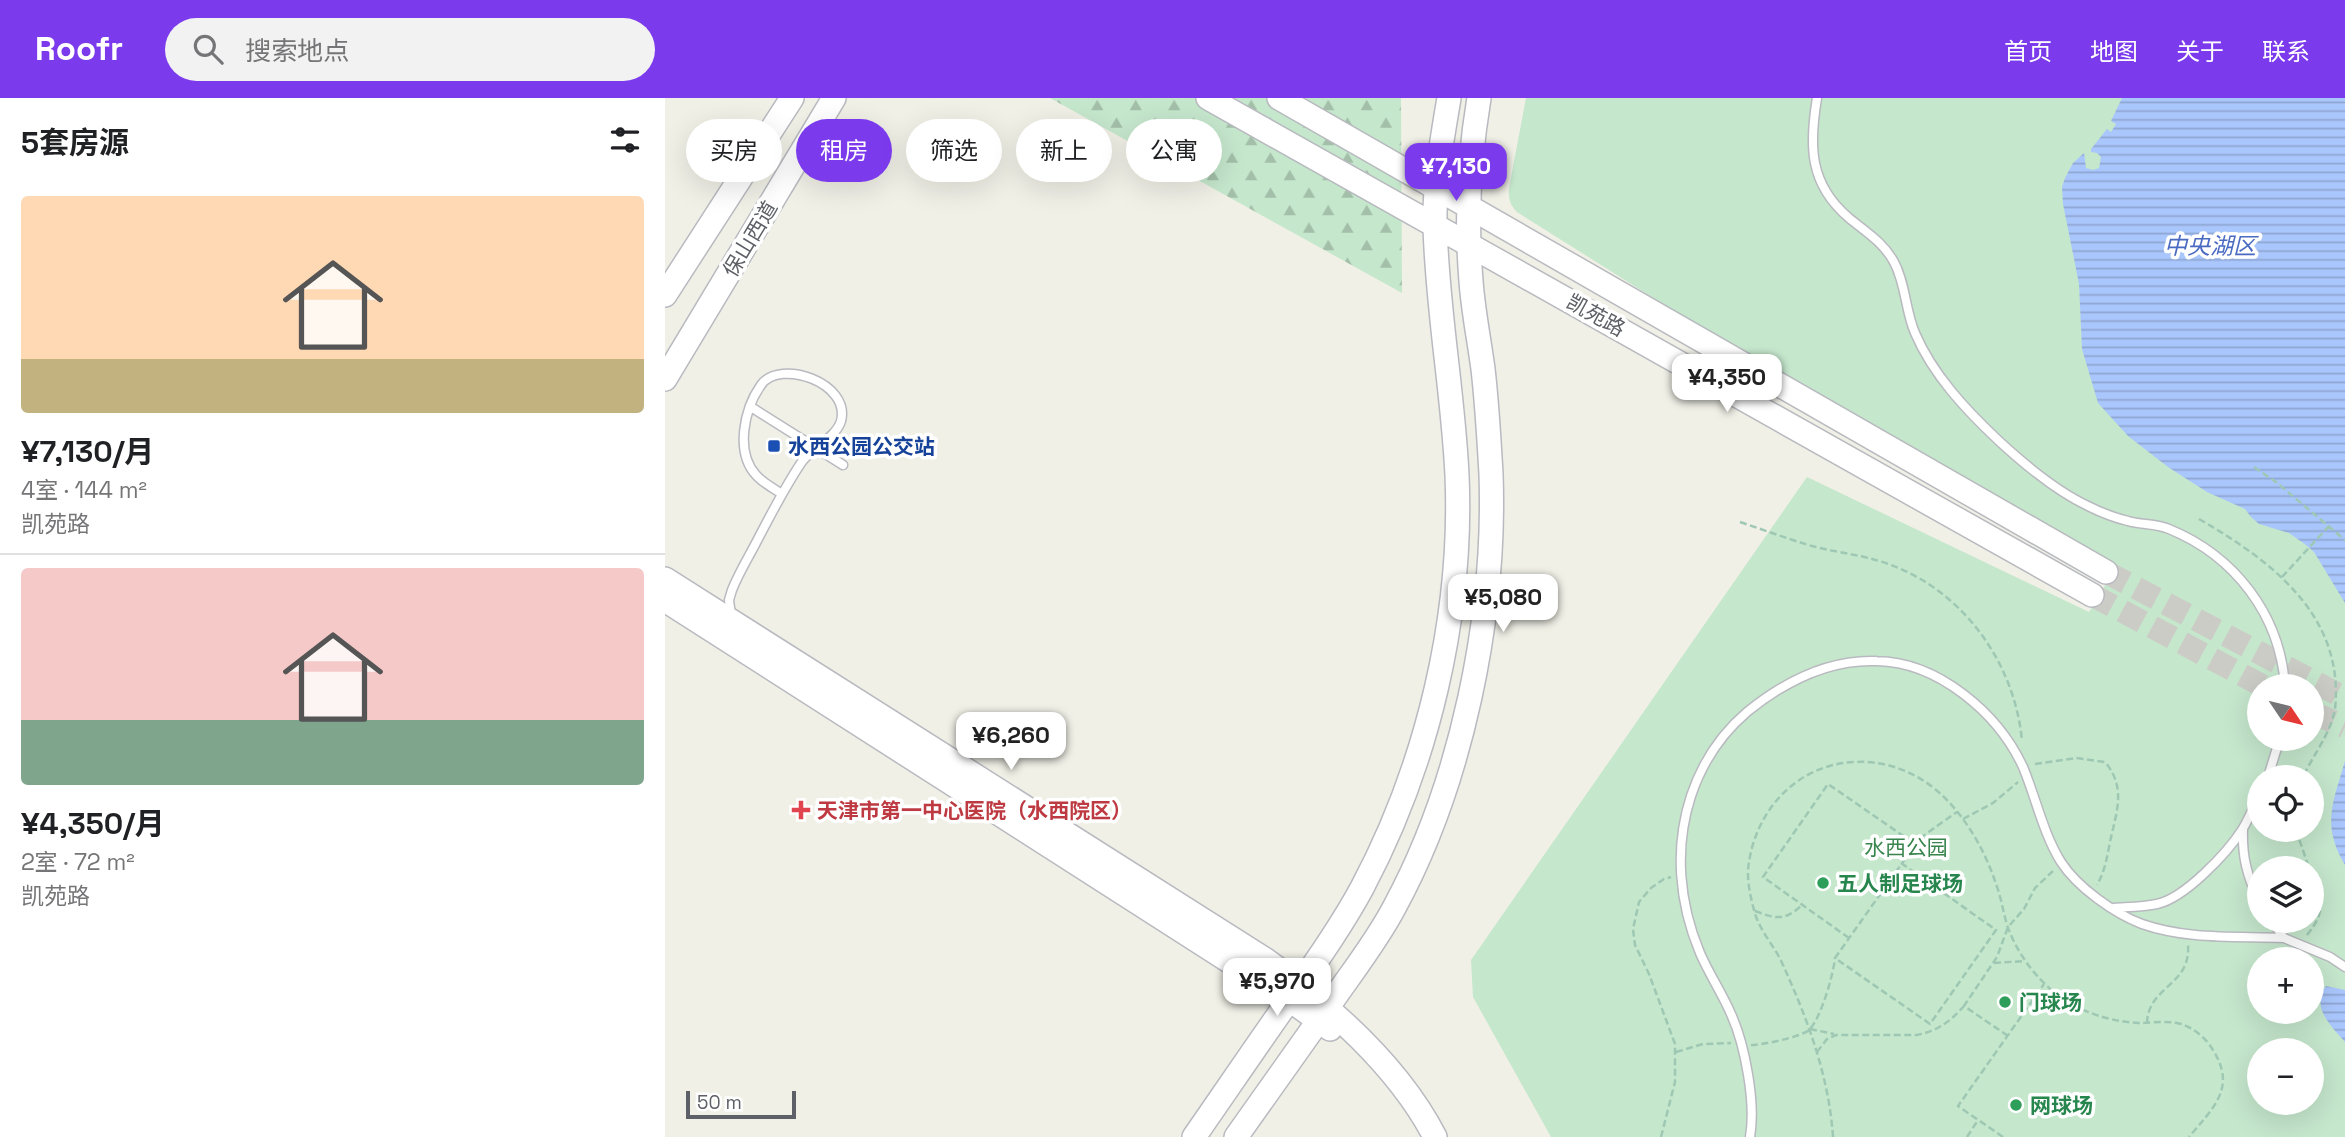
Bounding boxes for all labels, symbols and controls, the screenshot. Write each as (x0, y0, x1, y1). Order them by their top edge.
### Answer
search box (165, 18, 655, 81)
text: Roofr (35, 28, 123, 70)
icon: search (189, 30, 227, 68)
text: 搜索地点 (245, 34, 349, 68)
text: 首页 (2004, 36, 2052, 67)
text: 地图 (2090, 36, 2138, 67)
text: 关于 (2176, 36, 2224, 67)
text: 联系 (2262, 36, 2310, 67)
chip: 买房 (686, 119, 782, 182)
chip: 租房 (796, 119, 892, 182)
chip: 筛选 (906, 119, 1002, 182)
chip: 新上 (1016, 119, 1112, 182)
chip: 公寓 (1126, 119, 1222, 182)
icon: filters (606, 121, 644, 159)
text: 5套房源 (21, 123, 129, 162)
pin: ¥7,130 (1399, 144, 1513, 203)
text: ¥7,130 (1421, 151, 1491, 181)
street label: 保山西道 (717, 196, 783, 282)
water label: 中央湖区 (2164, 231, 2259, 261)
icon: home (270, 242, 396, 368)
street label: 凯苑路 (1562, 288, 1630, 342)
pin: ¥4,350 (1670, 354, 1784, 414)
text: ¥4,350 (1688, 362, 1766, 392)
text: ¥7,130/月 (21, 432, 154, 471)
place label: 水西公园公交站 (788, 433, 935, 460)
marker: 水西公园公交站 (766, 438, 782, 454)
text: 4室 · 144 m² (21, 475, 147, 505)
text: 凯苑路 (21, 509, 90, 539)
pin: ¥5,080 (1446, 574, 1560, 634)
text: ¥5,080 (1464, 582, 1542, 612)
icon: home (270, 614, 396, 740)
north arrow (2247, 674, 2324, 751)
map controls (2247, 674, 2324, 1115)
pin: ¥6,260 (954, 712, 1068, 772)
text: ¥6,260 (972, 720, 1050, 750)
button: locate (2247, 765, 2324, 842)
place label: 天津市第一中心医院（水西院区） (817, 797, 1132, 824)
marker: 天津市第一中心医院（水西院区） (791, 800, 811, 820)
text: ¥4,350/月 (21, 804, 165, 843)
park label: 水西公园 (1864, 834, 1948, 861)
text: 2室 · 72 m² (21, 847, 135, 877)
button: layers (2247, 856, 2324, 933)
place label: 五人制足球场 (1837, 870, 1963, 897)
marker: 五人制足球场 (1815, 875, 1831, 891)
text: 凯苑路 (21, 881, 90, 911)
button: + (2247, 947, 2324, 1024)
pin: ¥5,970 (1220, 958, 1334, 1018)
text: ¥5,970 (1239, 966, 1315, 996)
place label: ‌门球场‌ (2019, 989, 2082, 1016)
marker: ‌门球场‌ (1997, 994, 2013, 1010)
button: − (2247, 1038, 2324, 1115)
scale bar (686, 1088, 796, 1120)
text: 50 m (697, 1090, 742, 1115)
place label: 网球场 (2030, 1092, 2093, 1119)
marker: 网球场 (2008, 1097, 2024, 1113)

